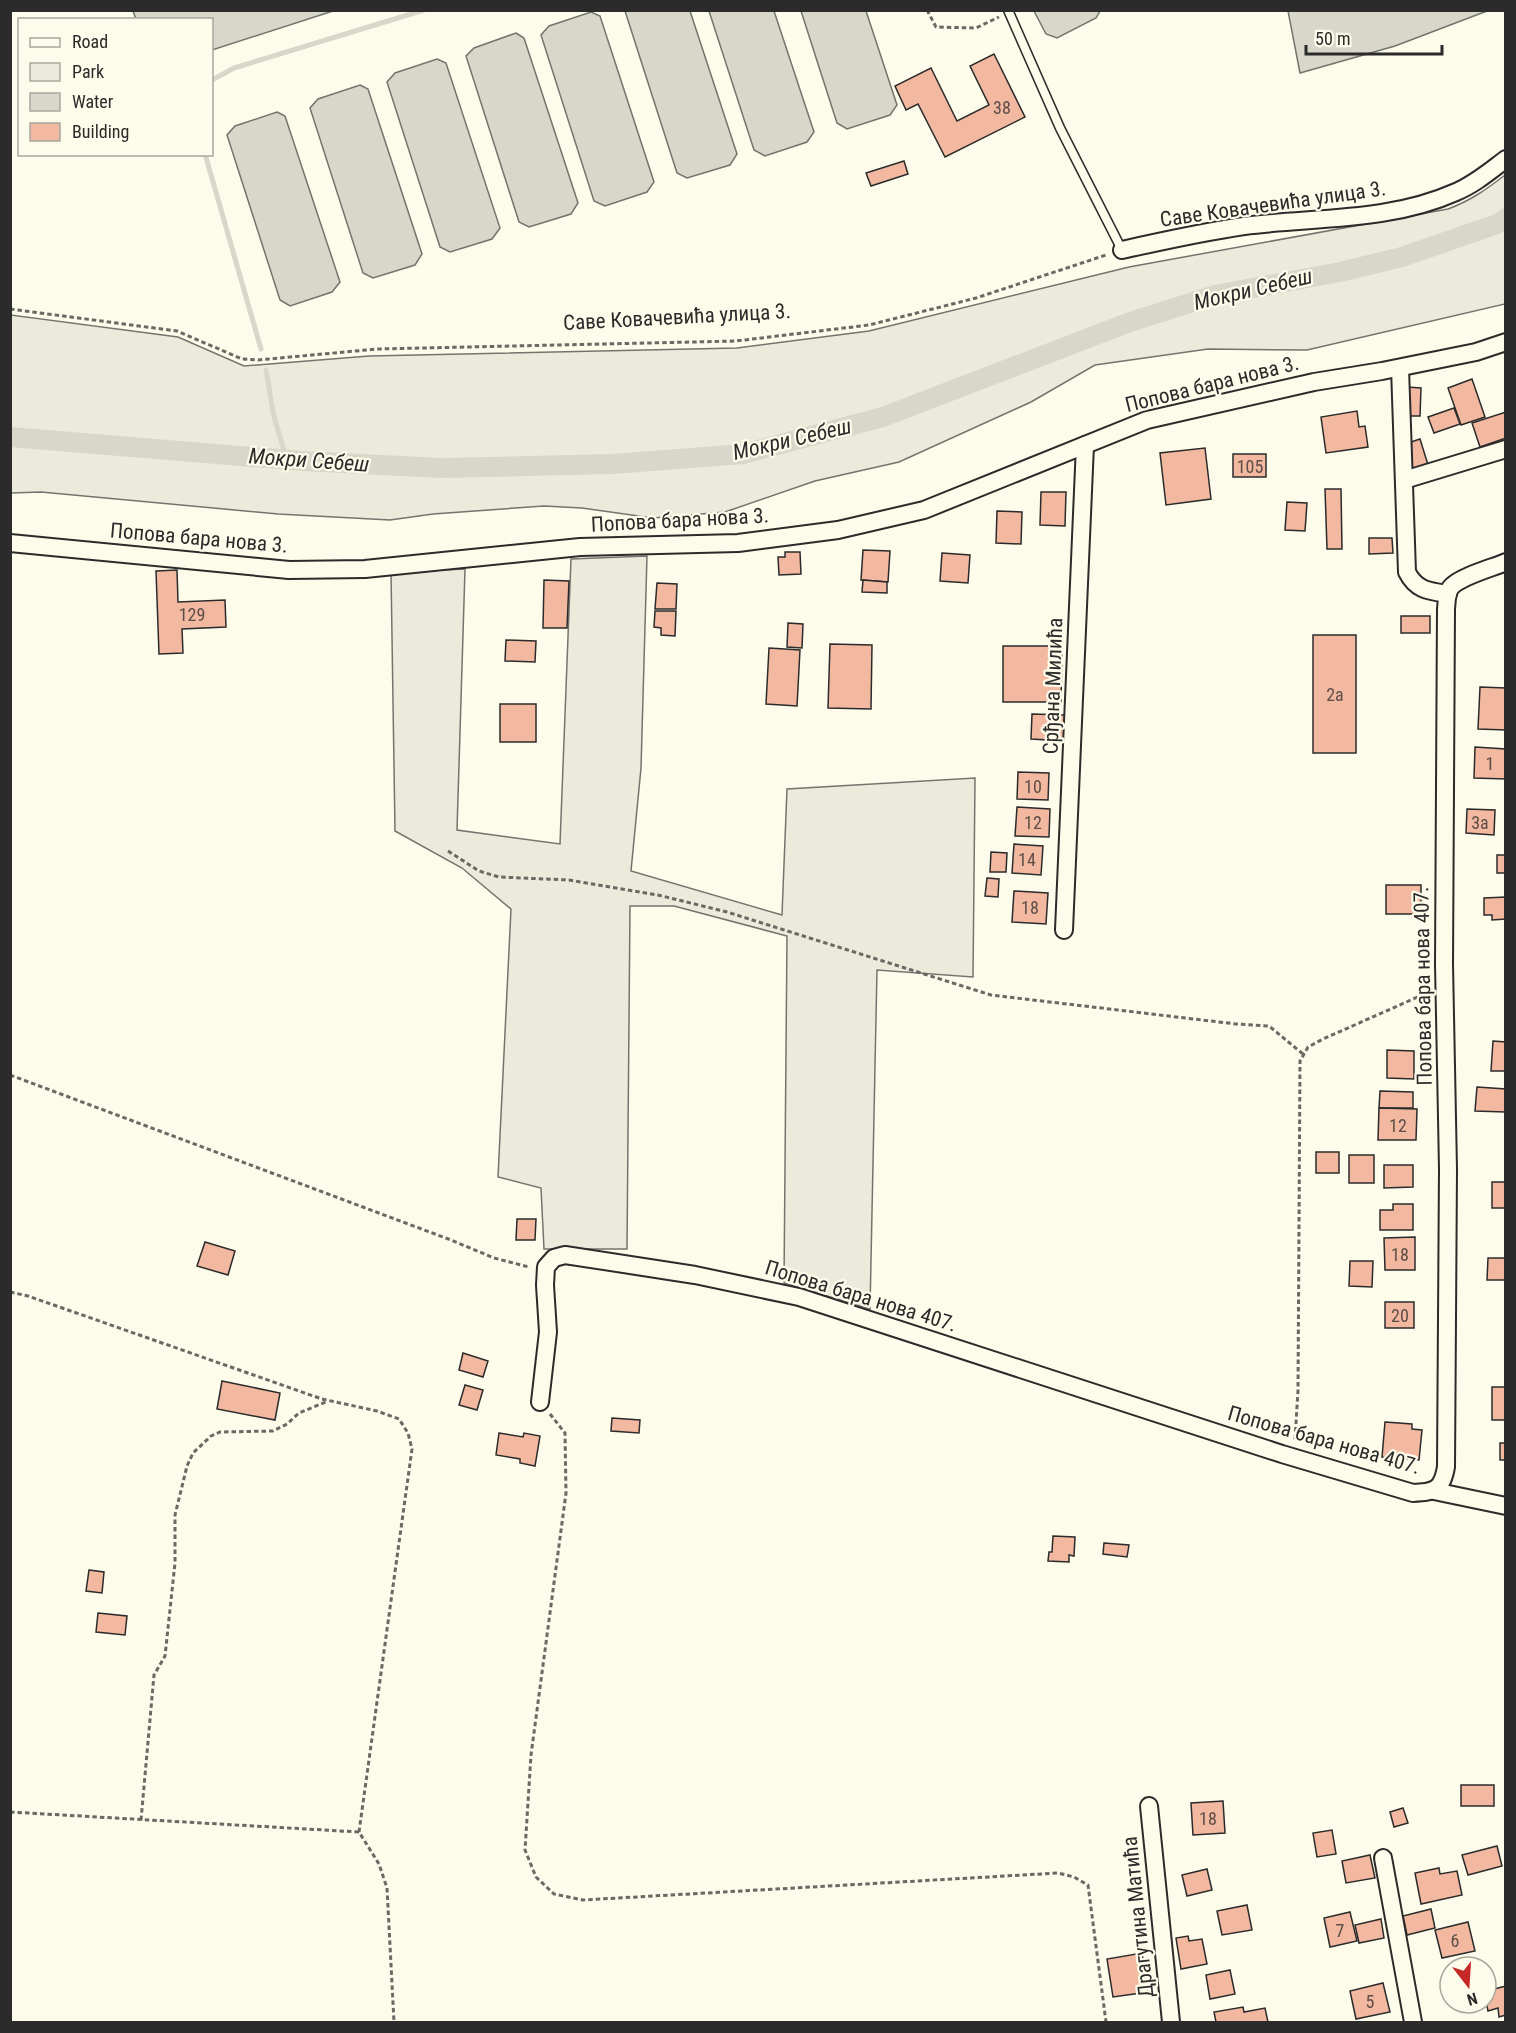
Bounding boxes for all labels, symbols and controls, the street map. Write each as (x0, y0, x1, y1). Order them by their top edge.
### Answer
legend (18, 18, 213, 156)
scale bar (1306, 18, 1442, 56)
text: 50 m (1315, 28, 1350, 49)
text: Road (72, 31, 108, 52)
text: Park (72, 61, 104, 82)
text: Water (72, 91, 114, 112)
house number: 38 (993, 97, 1011, 118)
text: Building (72, 121, 129, 142)
street label: Саве Ковачевића улица 3. (1158, 176, 1388, 232)
water label: Мокри Себеш (1191, 263, 1315, 315)
street label: Саве Ковачевића улица 3. (563, 299, 791, 335)
street label: Попова бара нова 3. (1123, 351, 1301, 417)
water label: Мокри Себеш (730, 413, 854, 465)
water label: Мокри Себеш (248, 443, 370, 477)
house number: 105 (1237, 456, 1263, 477)
street label: Попова бара нова 3. (590, 503, 770, 537)
street label: Попова бара нова 3. (109, 518, 289, 558)
house number: 129 (179, 604, 205, 625)
street label: Срђана Милића (1039, 617, 1067, 755)
house number: 2a (1326, 684, 1344, 705)
house number: 1 (1486, 753, 1494, 774)
house number: 10 (1024, 776, 1042, 797)
house number: 12 (1024, 812, 1042, 833)
house number: 3a (1471, 812, 1489, 833)
house number: 14 (1018, 849, 1036, 870)
street label: Попова бара нова 407. (1409, 886, 1437, 1086)
house number: 18 (1021, 897, 1039, 918)
house number: 12 (1389, 1115, 1407, 1136)
house number: 18 (1391, 1244, 1409, 1265)
street label: Попова бара нова 407. (762, 1255, 960, 1337)
house number: 20 (1391, 1305, 1409, 1326)
street label: Попова бара нова 407. (1225, 1401, 1423, 1479)
house number: 18 (1199, 1808, 1217, 1829)
street label: Драгутина Матића (1118, 1835, 1158, 1999)
house number: 7 (1336, 1920, 1345, 1941)
house number: 6 (1451, 1930, 1459, 1951)
north arrow (1438, 1955, 1498, 2015)
text: N (1465, 1988, 1480, 2009)
house number: 5 (1366, 1991, 1375, 2012)

